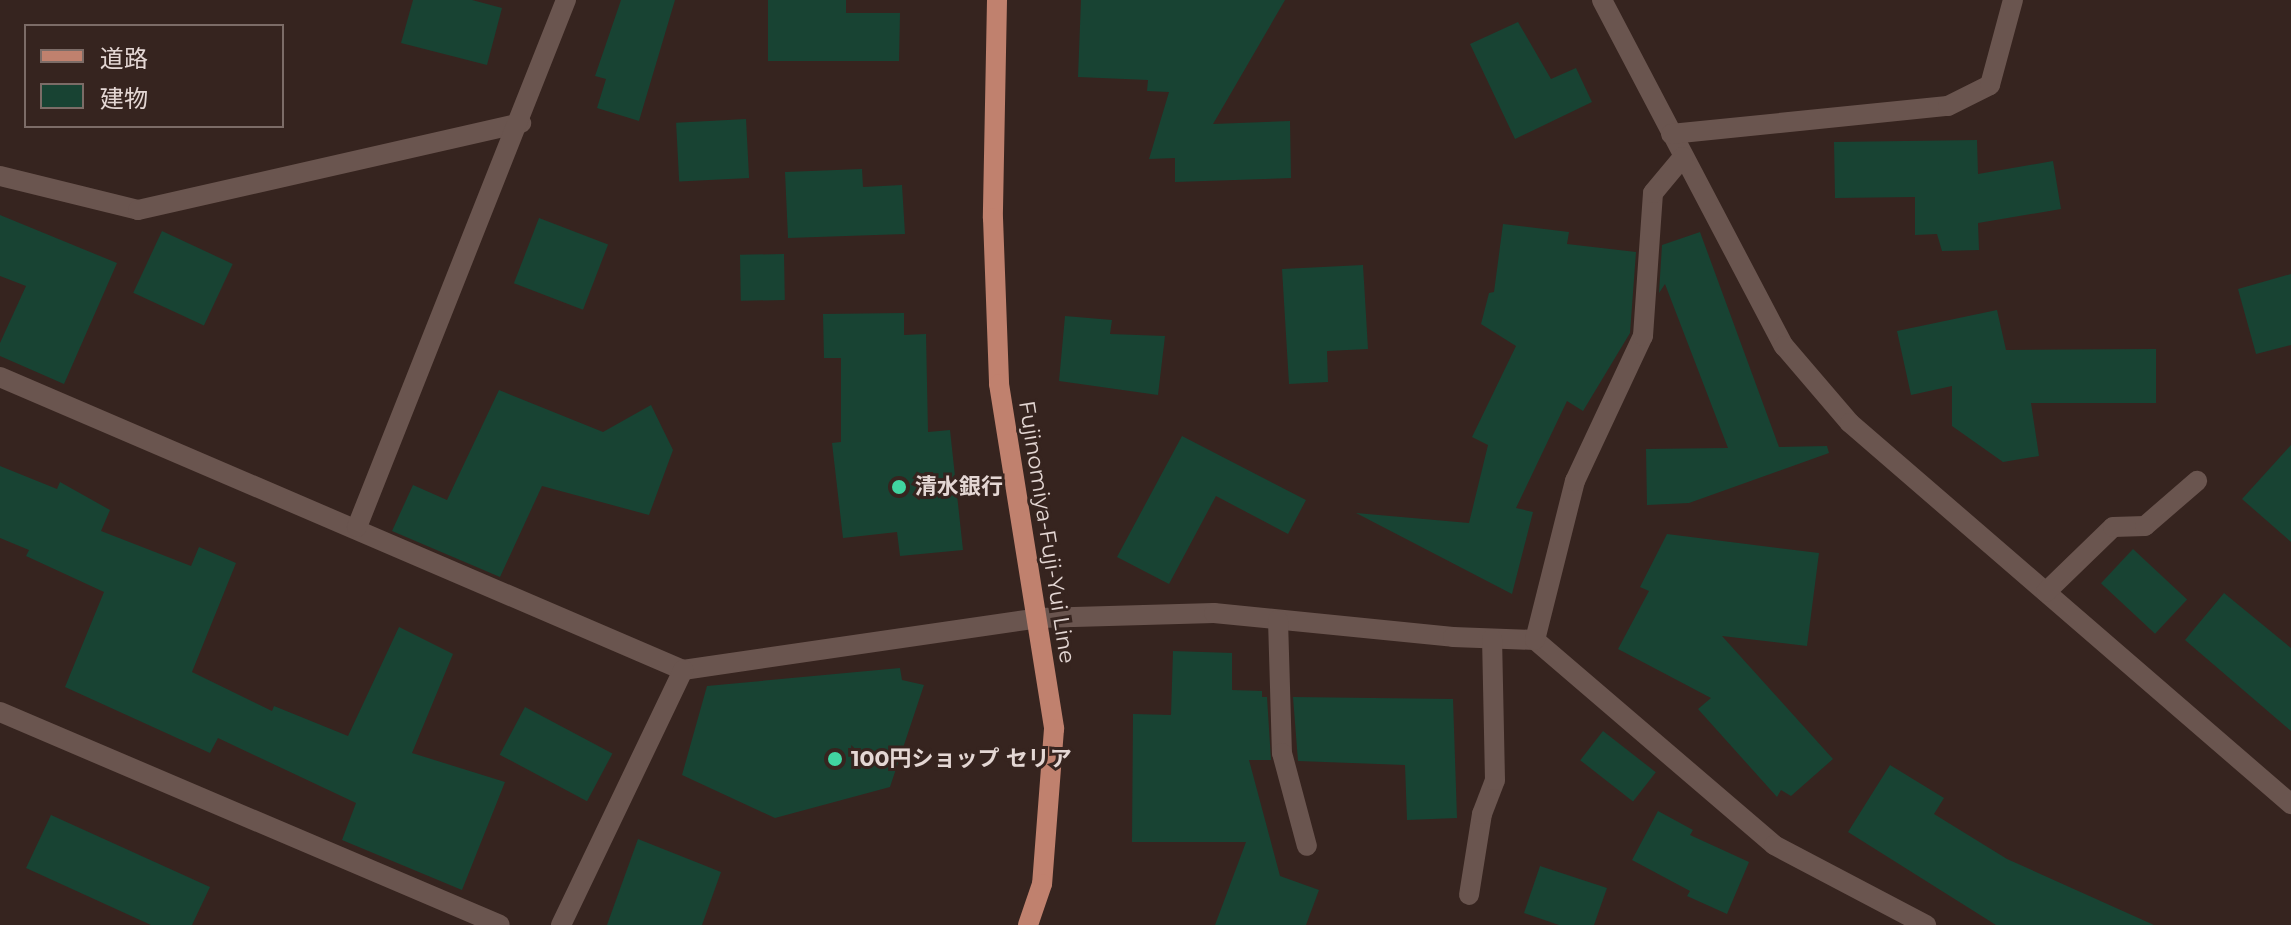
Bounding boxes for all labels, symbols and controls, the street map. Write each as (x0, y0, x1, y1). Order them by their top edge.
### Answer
legend (24, 24, 284, 128)
text: 道路 (100, 44, 148, 73)
text: 建物 (100, 84, 148, 113)
street label: Fujinomiya-Fuji-Yui Line (1013, 399, 1081, 665)
place label: 清水銀行 (915, 474, 1003, 500)
marker: 清水銀行 (890, 478, 908, 496)
place label: 100円ショップ セリア (851, 746, 1072, 772)
marker: 100円ショップ セリア (826, 750, 844, 768)

